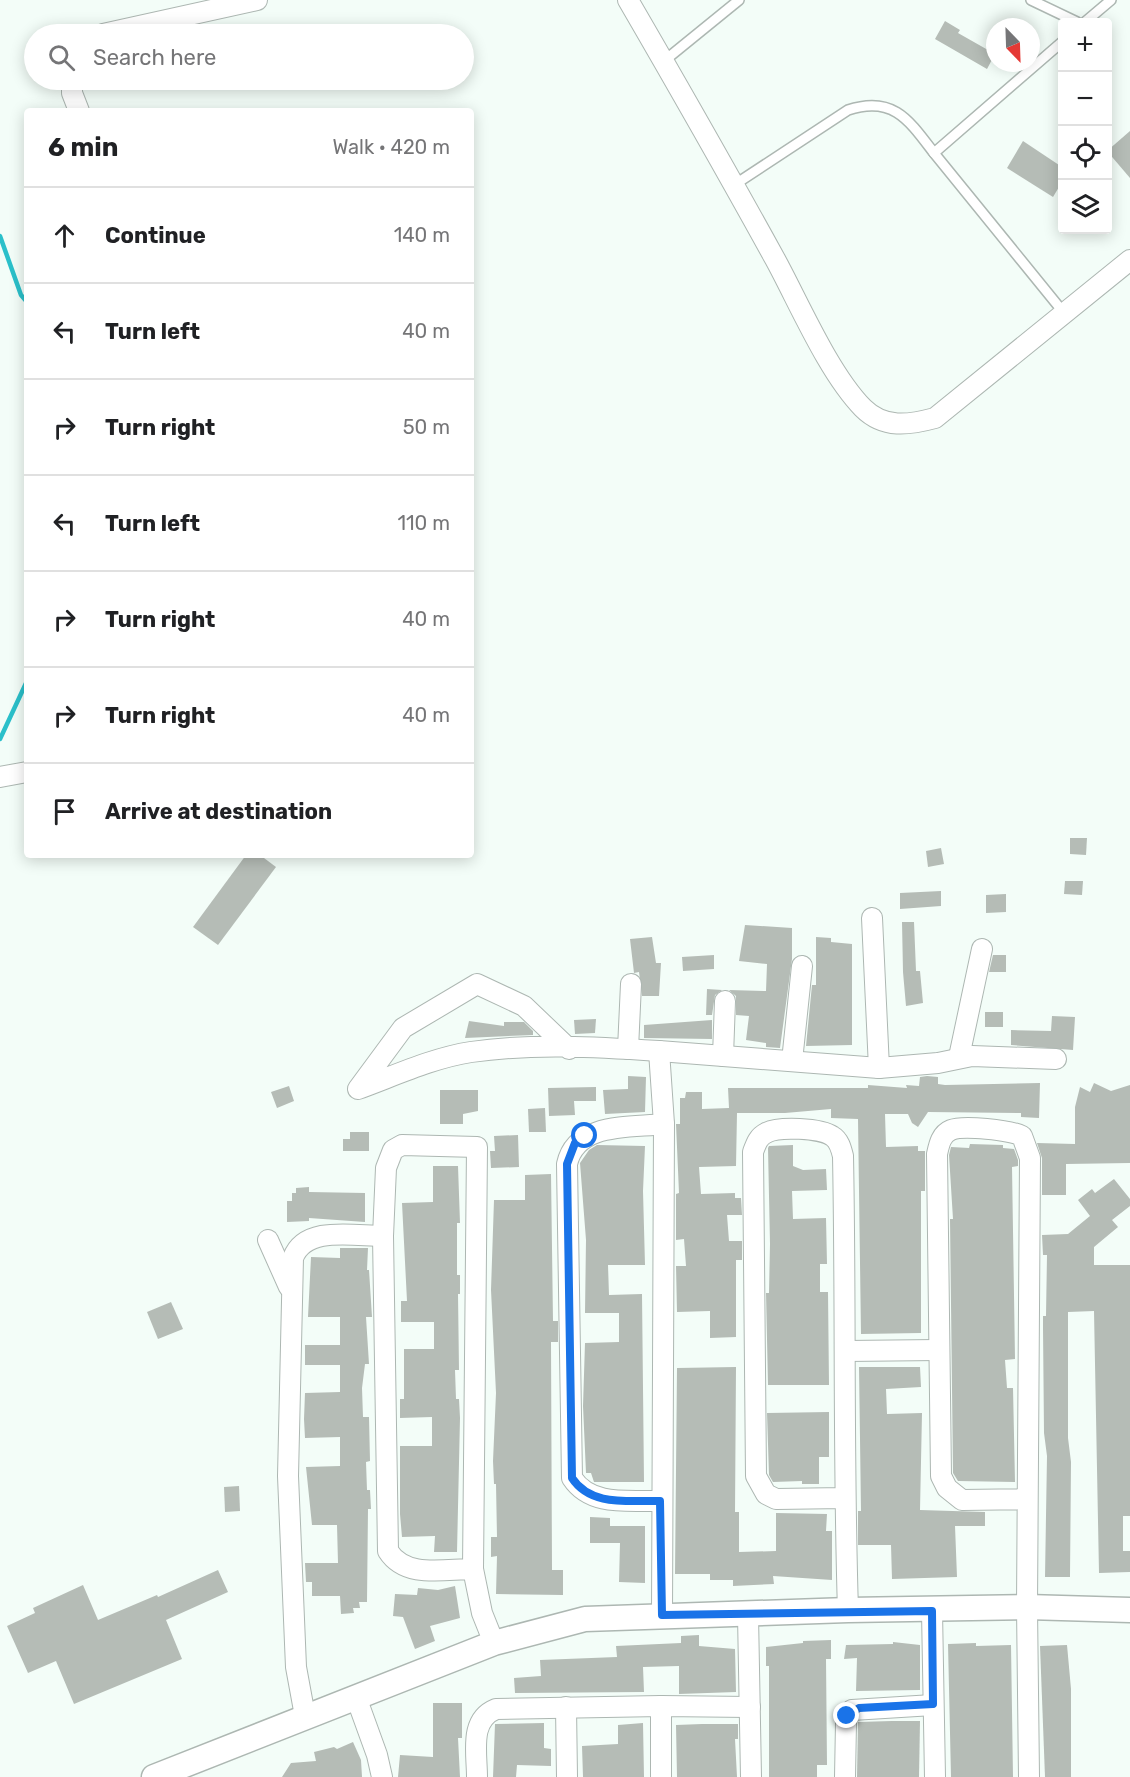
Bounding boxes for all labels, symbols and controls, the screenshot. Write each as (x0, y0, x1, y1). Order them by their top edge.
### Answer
north arrow (986, 18, 1040, 72)
map controls (1058, 18, 1112, 234)
button: + (1058, 18, 1112, 72)
search box (24, 24, 474, 90)
icon: search (45, 41, 78, 74)
text: Search here (93, 44, 216, 71)
button: − (1058, 72, 1112, 126)
button: locate (1058, 126, 1112, 180)
text: 6 min (48, 132, 118, 163)
text: Walk · 420 m (332, 135, 450, 159)
button: layers (1058, 180, 1112, 234)
icon: ahead (48, 219, 81, 252)
text: Continue (105, 222, 206, 249)
text: 140 m (394, 223, 450, 247)
icon: left (48, 315, 81, 348)
text: Turn left (105, 318, 200, 345)
text: 40 m (402, 319, 450, 343)
icon: right (48, 411, 81, 444)
text: Turn right (105, 414, 215, 441)
text: 50 m (403, 415, 450, 439)
icon: left (48, 507, 81, 540)
text: Turn left (105, 510, 200, 537)
text: 110 m (398, 511, 450, 535)
icon: right (48, 603, 81, 636)
text: Turn right (105, 606, 215, 633)
text: 40 m (402, 607, 450, 631)
icon: right (48, 699, 81, 732)
text: Turn right (105, 702, 215, 729)
text: 40 m (402, 703, 450, 727)
icon: arrive (48, 795, 81, 828)
text: Arrive at destination (105, 798, 332, 825)
route start (571, 1122, 597, 1148)
route end (833, 1702, 859, 1728)

